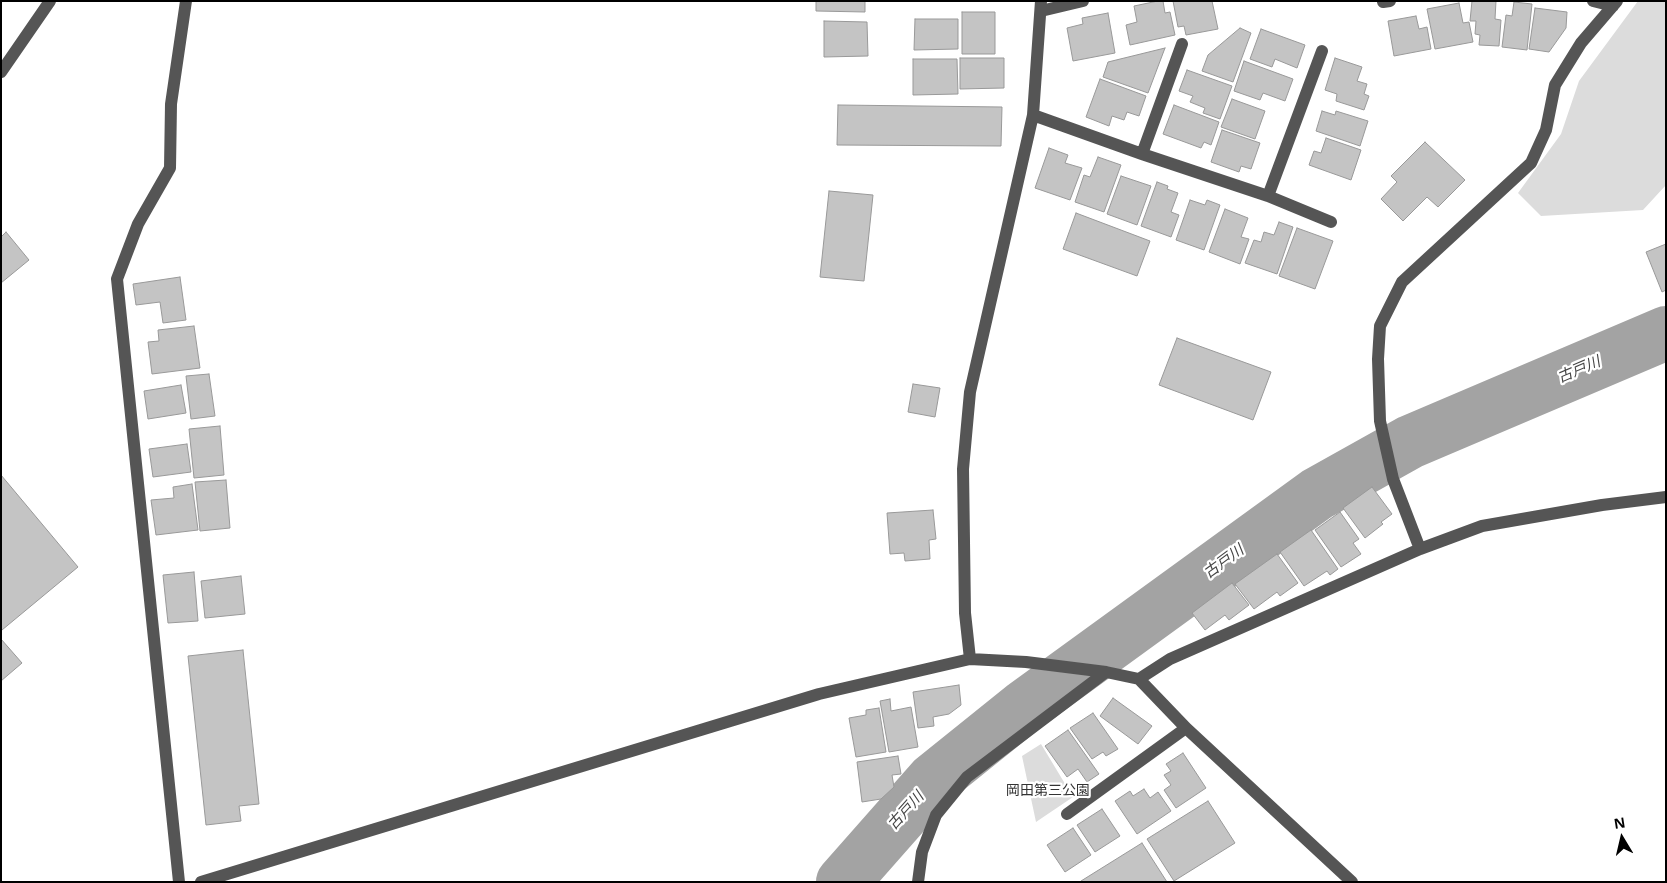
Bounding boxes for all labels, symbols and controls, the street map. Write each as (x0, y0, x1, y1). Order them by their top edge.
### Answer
water label: 古戸川 (1555, 353, 1603, 387)
water label: 古戸川 (1201, 541, 1247, 583)
park label: 岡田第三公園 (1006, 783, 1090, 799)
water label: 古戸川 (884, 788, 928, 834)
text: N (1612, 812, 1627, 833)
north arrow (1597, 813, 1647, 863)

